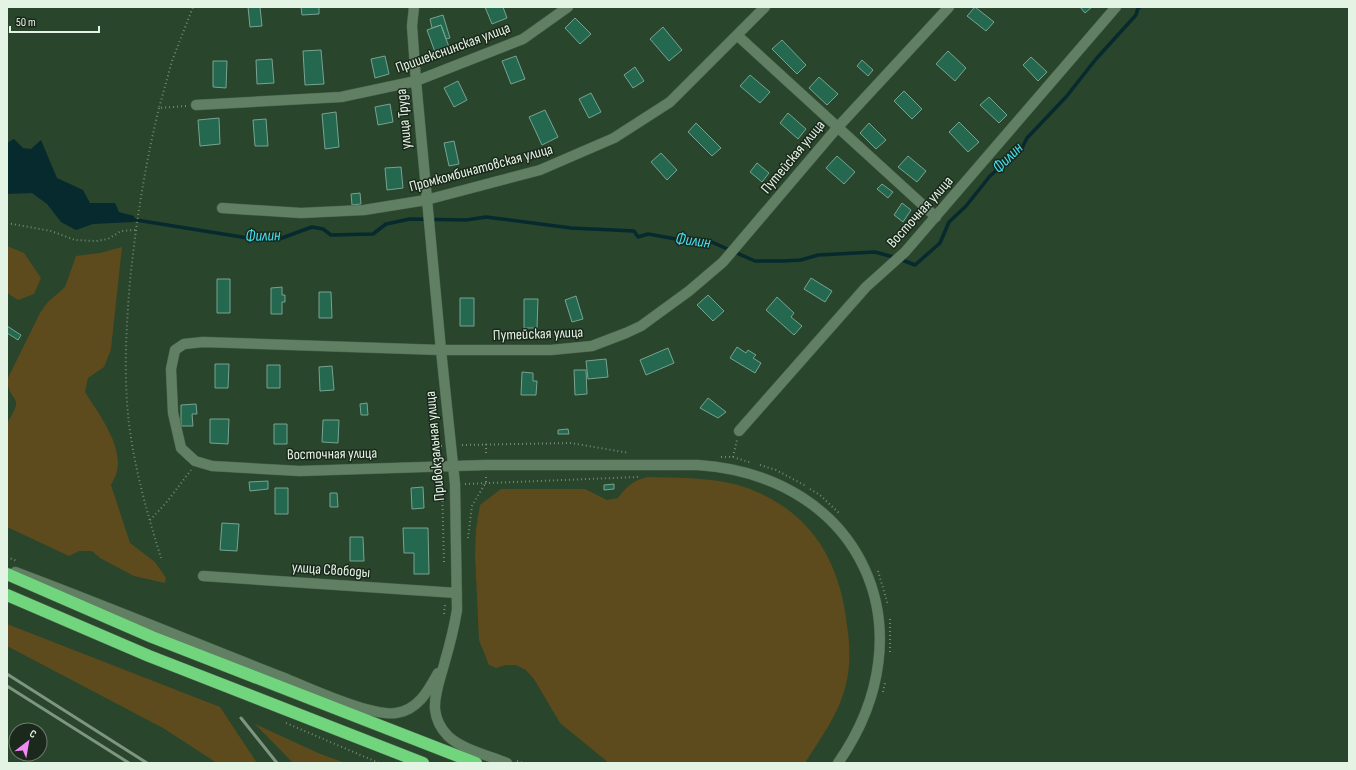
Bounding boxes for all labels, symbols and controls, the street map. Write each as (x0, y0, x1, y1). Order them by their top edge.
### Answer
scale bar (10, 8, 99, 34)
text: 50 m (16, 15, 36, 30)
street label: Пришекснинская улица (393, 18, 513, 78)
street label: улица Труда (392, 88, 416, 150)
street label: Путейская улица (757, 116, 829, 198)
water label: Филин (989, 139, 1027, 177)
street label: Промкомбинатовская улица (407, 140, 555, 196)
street label: Восточная улица (883, 172, 957, 252)
water label: Филин (245, 226, 281, 246)
water label: Филин (674, 229, 712, 253)
street label: Путейская улица (493, 323, 584, 345)
street label: Привокзальная улица (421, 390, 449, 502)
street label: Восточная улица (287, 444, 378, 464)
street label: улица Свободы (291, 558, 371, 582)
north arrow (8, 722, 48, 762)
text: С (27, 727, 39, 741)

